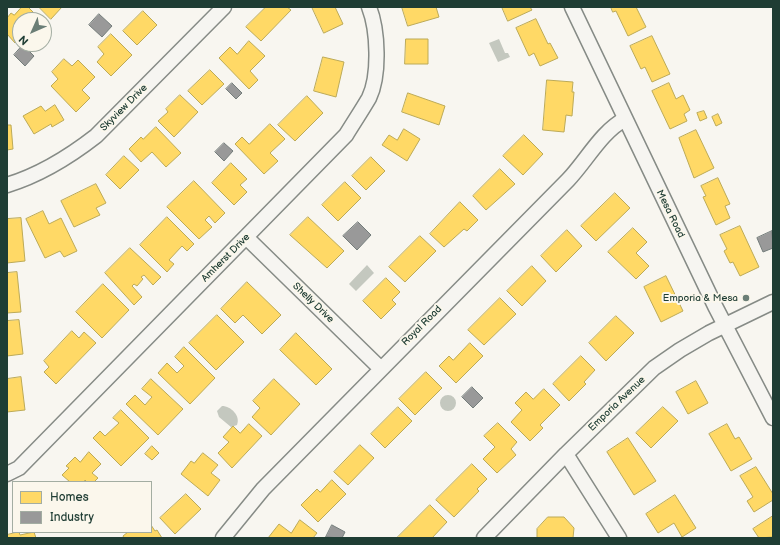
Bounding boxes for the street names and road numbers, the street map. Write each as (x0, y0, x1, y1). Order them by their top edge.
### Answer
street label: Skyview Drive (98, 82, 150, 134)
street label: Mesa Road (653, 188, 687, 240)
street label: Amherst Drive (199, 231, 253, 285)
street label: Shelly Drive (290, 280, 336, 326)
street label: Royal Road (399, 303, 445, 349)
street label: Emporia Avenue (586, 374, 648, 434)

